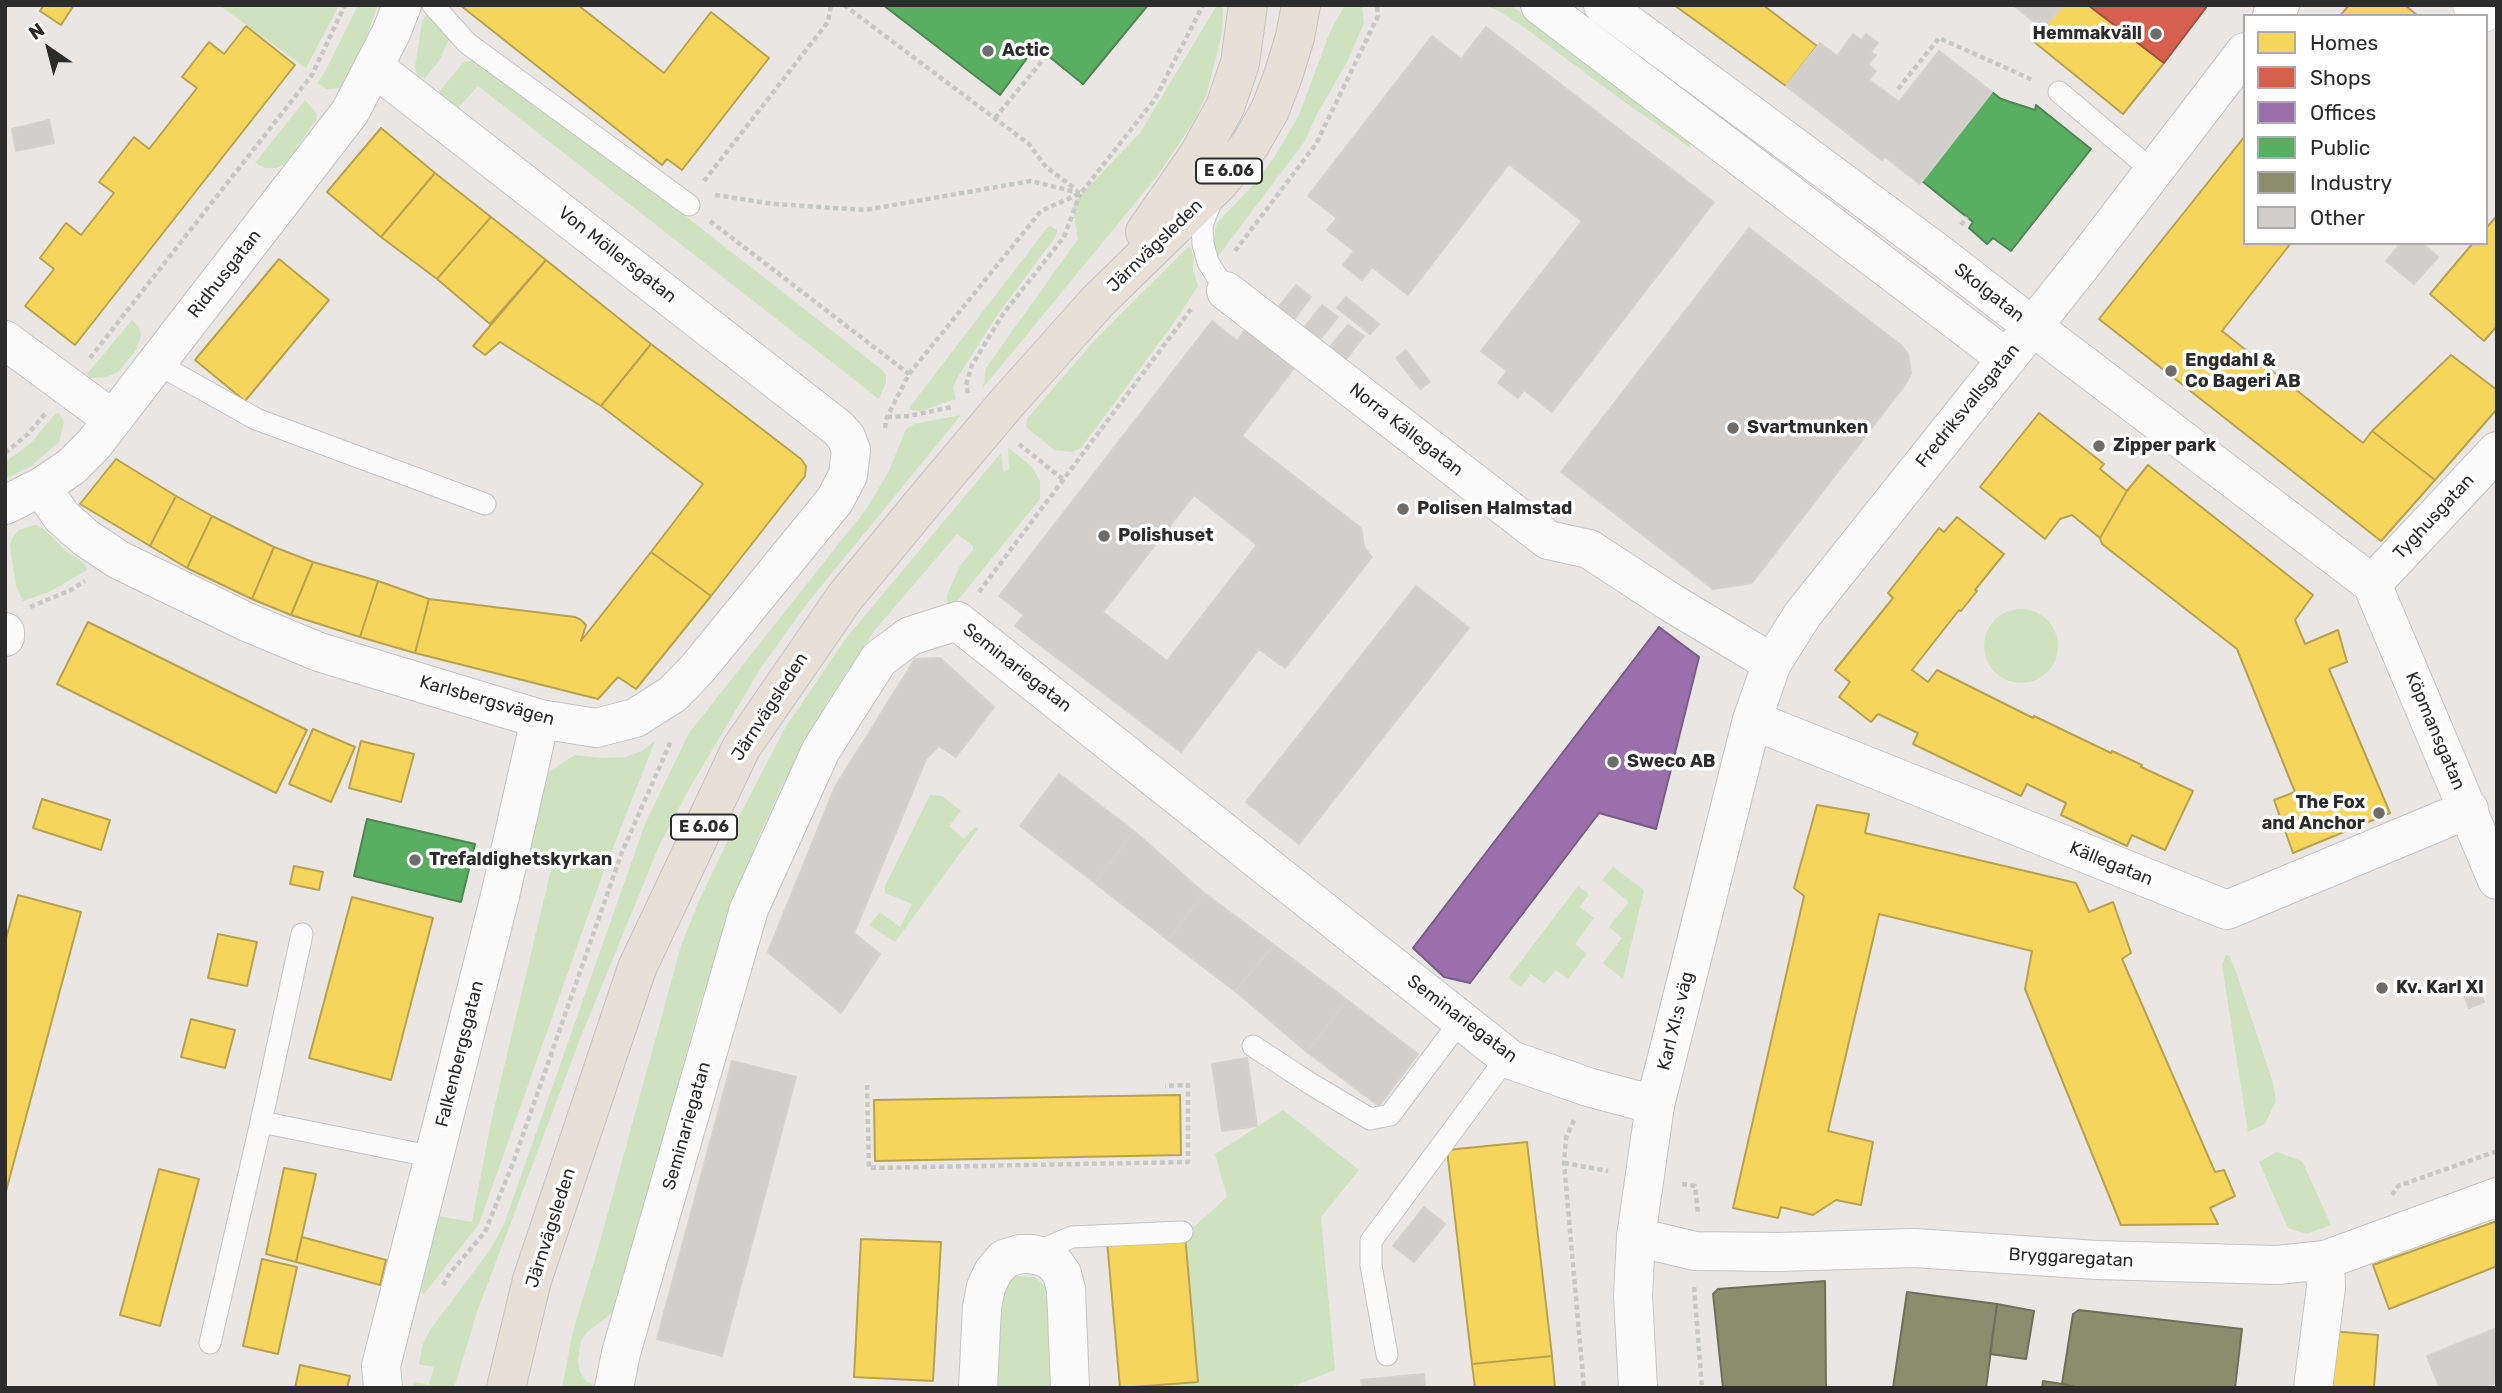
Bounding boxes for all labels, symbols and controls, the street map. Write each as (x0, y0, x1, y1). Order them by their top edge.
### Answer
north arrow (14, 14, 84, 84)
legend (2243, 14, 2488, 245)
text: N (24, 18, 49, 45)
place label: Hemmakväll (2033, 23, 2142, 45)
marker: Hemmakväll (2148, 26, 2164, 42)
text: Homes (2310, 30, 2378, 55)
place label: Actic (1002, 40, 1050, 62)
marker: Actic (980, 43, 996, 59)
text: Shops (2310, 65, 2371, 90)
text: Offices (2310, 100, 2376, 125)
text: Public (2310, 135, 2370, 160)
road number: E 6.06 (1196, 158, 1262, 183)
text: Industry (2310, 170, 2392, 195)
street label: Järnvägsleden (1103, 195, 1207, 297)
street label: Von Möllersgatan (553, 202, 681, 308)
text: Other (2310, 205, 2365, 230)
street label: Ridhusgatan (184, 225, 266, 323)
street label: Skolgatan (1950, 259, 2028, 327)
street label: Fredriksvallsgatan (1912, 340, 2024, 472)
place label: Engdahl & Co Bageri AB (2185, 350, 2301, 392)
marker: Engdahl & Co Bageri AB (2163, 363, 2179, 379)
street label: Norra Källegatan (1345, 379, 1467, 481)
place label: Svartmunken (1747, 417, 1868, 439)
marker: Svartmunken (1725, 420, 1741, 436)
place label: Zipper park (2113, 435, 2216, 457)
marker: Zipper park (2091, 438, 2107, 454)
street label: Tyghusgatan (2389, 470, 2479, 564)
place label: Polisen Halmstad (1417, 498, 1572, 520)
marker: Polisen Halmstad (1395, 501, 1411, 517)
place label: Polishuset (1118, 525, 1214, 547)
marker: Polishuset (1096, 528, 1112, 544)
street label: Seminariegatan (958, 619, 1076, 717)
street label: Järnvägsleden (727, 649, 813, 765)
street label: Köpmansgatan (2400, 669, 2470, 793)
street label: Karlsbergsvägen (417, 671, 557, 731)
place label: Sweco AB (1627, 751, 1715, 773)
marker: Sweco AB (1605, 754, 1621, 770)
place label: The Fox and Anchor (2262, 792, 2365, 834)
marker: The Fox and Anchor (2371, 805, 2387, 821)
road number: E 6.06 (671, 814, 737, 840)
street label: Källegatan (2066, 838, 2156, 890)
place label: Trefaldighetskyrkan (429, 849, 612, 871)
marker: Trefaldighetskyrkan (407, 852, 423, 868)
street label: Karl XI:s väg (1653, 969, 1699, 1073)
street label: Seminariegatan (1403, 971, 1521, 1067)
place label: Kv. Karl XI (2396, 977, 2484, 999)
street label: Falkenbergsgatan (431, 979, 489, 1129)
marker: Kv. Karl XI (2374, 980, 2390, 996)
street label: Seminariegatan (658, 1059, 716, 1193)
street label: Järnvägsleden (522, 1166, 580, 1290)
street label: Bryggaregatan (2008, 1244, 2134, 1272)

